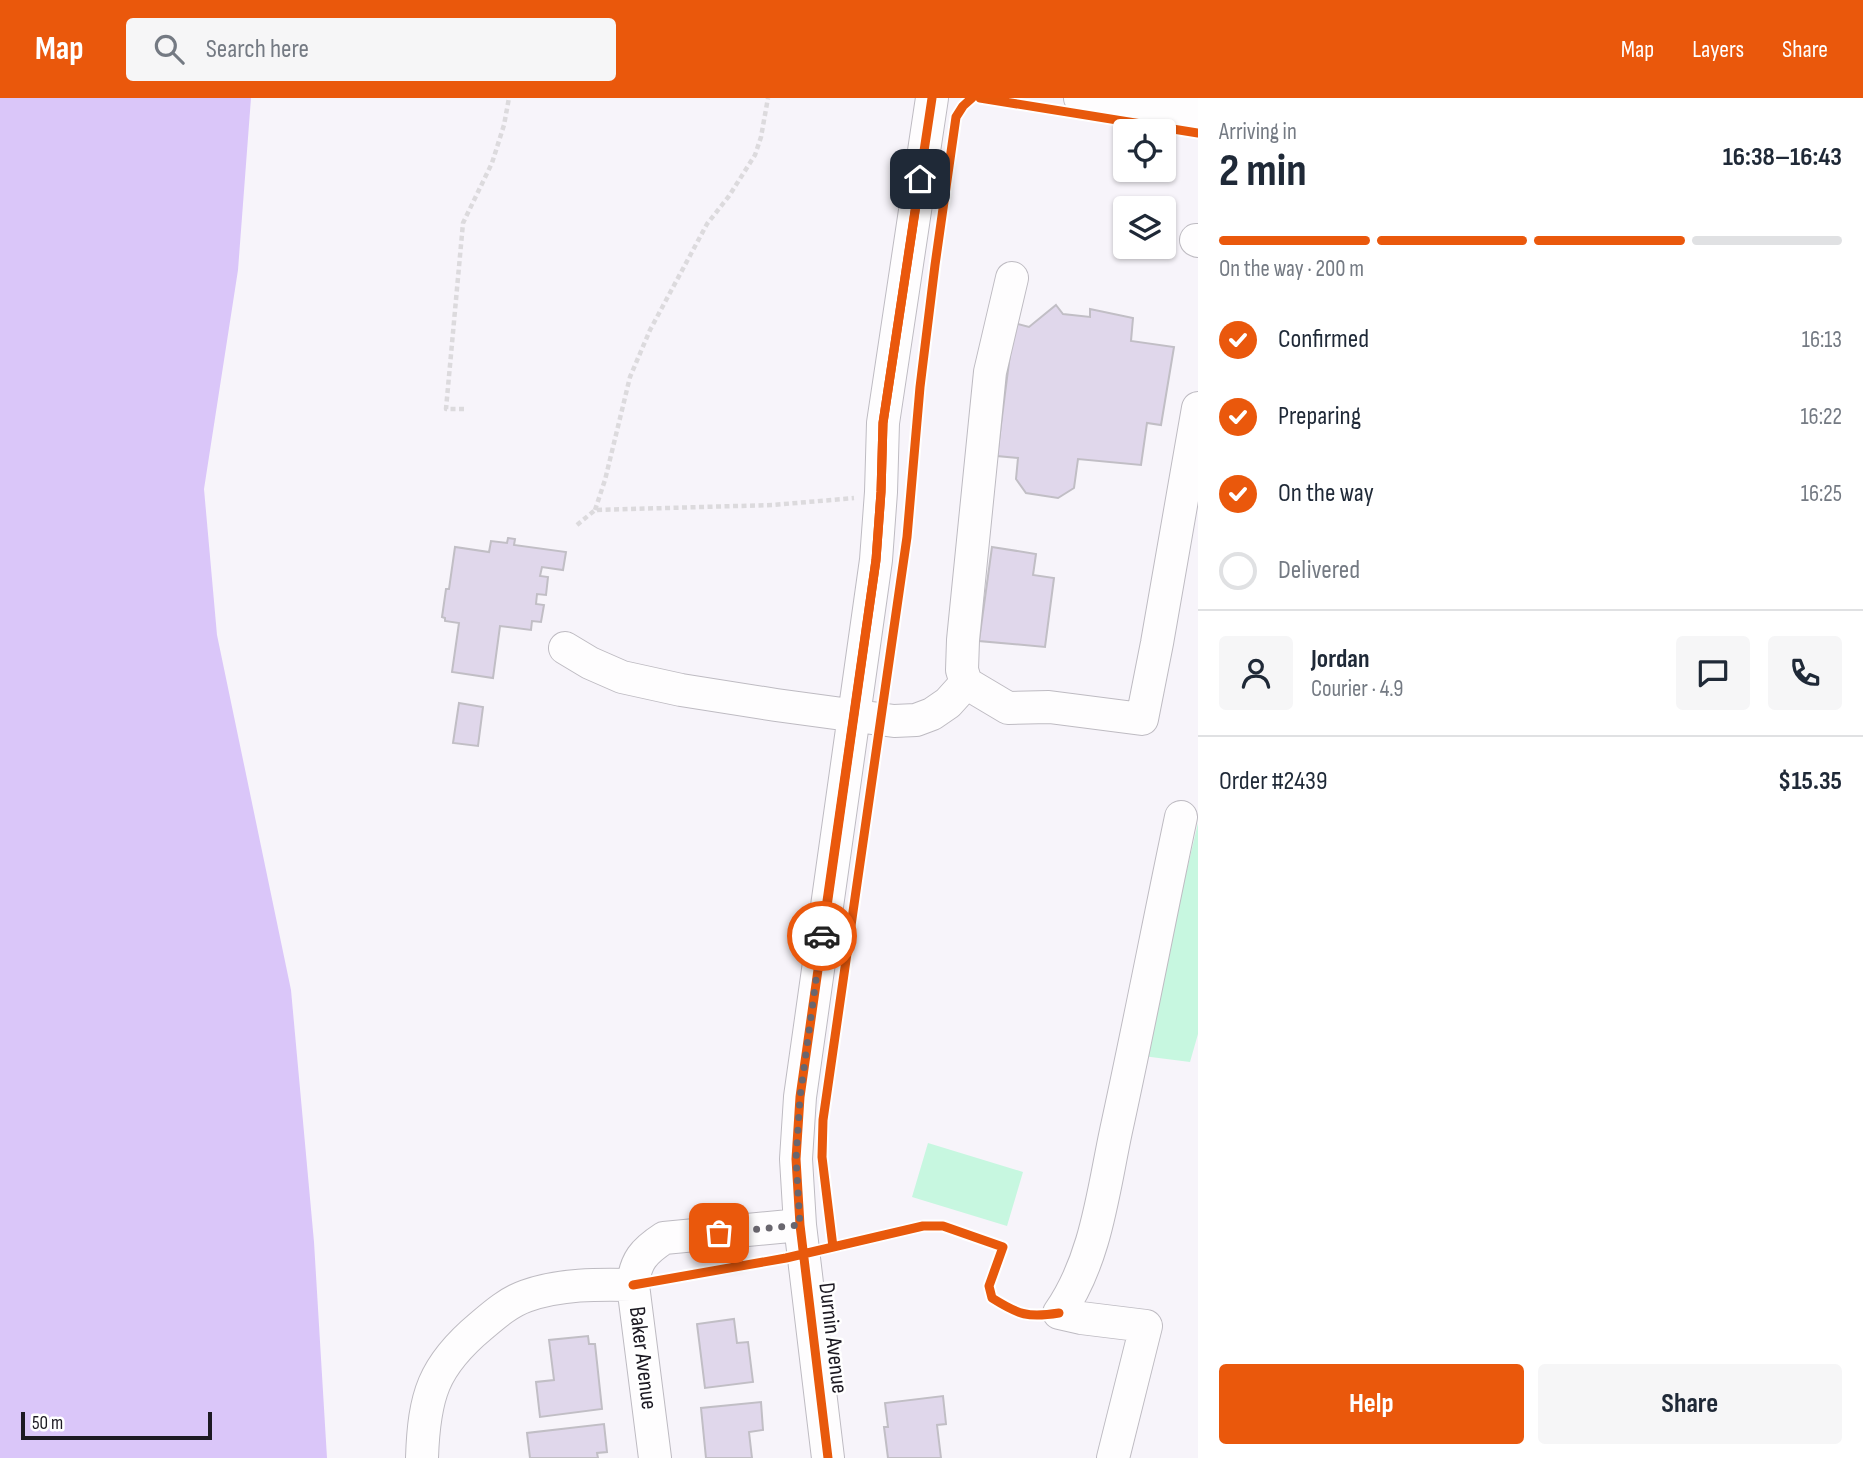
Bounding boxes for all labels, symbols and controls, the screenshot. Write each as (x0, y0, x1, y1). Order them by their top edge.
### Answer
search box (126, 18, 616, 81)
text: Map (35, 29, 84, 69)
icon: search (150, 30, 188, 68)
text: Search here (206, 34, 309, 65)
text: Map (1621, 35, 1654, 64)
text: Layers (1692, 35, 1744, 64)
text: Share (1782, 35, 1828, 64)
text: Arriving in (1219, 118, 1297, 146)
map controls (1113, 119, 1176, 259)
button: locate (1113, 119, 1176, 182)
text: 16:38–16:43 (1723, 142, 1842, 173)
text: 2 min (1219, 144, 1307, 199)
pin (890, 149, 950, 209)
icon: home (901, 160, 939, 198)
button: layers (1113, 196, 1176, 259)
text: On the way · 200 m (1219, 255, 1364, 283)
icon: check (1219, 321, 1257, 359)
text: Confirmed (1278, 324, 1369, 355)
text: 16:13 (1802, 326, 1842, 354)
icon: check (1219, 398, 1257, 436)
text: Preparing (1278, 401, 1361, 432)
text: 16:22 (1801, 403, 1842, 431)
icon: check (1219, 475, 1257, 513)
text: On the way (1278, 478, 1374, 509)
text: 16:25 (1801, 480, 1842, 508)
text: Delivered (1278, 555, 1360, 586)
button: person (1219, 636, 1293, 710)
button: chat (1676, 636, 1750, 710)
button: phone (1768, 636, 1842, 710)
text: Jordan (1311, 644, 1369, 675)
text: Courier · 4.9 (1311, 675, 1403, 703)
text: Order #2439 (1219, 766, 1328, 797)
text: $15.35 (1778, 766, 1842, 797)
courier (787, 901, 857, 971)
icon: car (803, 917, 841, 955)
pin (689, 1203, 749, 1263)
icon: bag (700, 1214, 738, 1252)
street label: Durnin Avenue (812, 1281, 854, 1395)
street label: Baker Avenue (623, 1305, 663, 1411)
button: Help (1219, 1364, 1524, 1444)
button: Share (1538, 1364, 1842, 1444)
scale bar (21, 1409, 212, 1441)
text: 50 m (32, 1412, 63, 1435)

